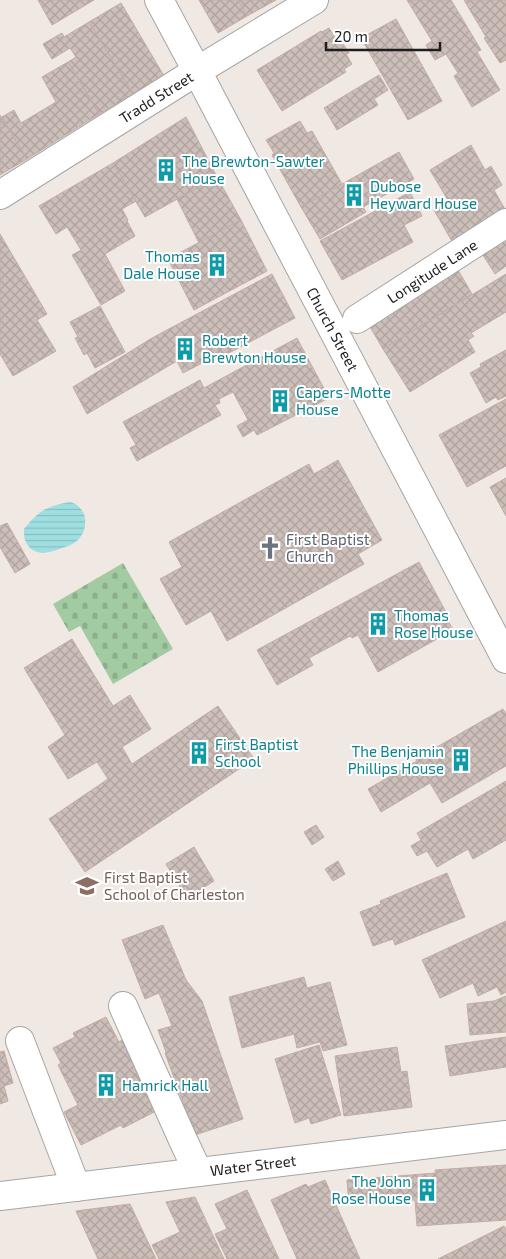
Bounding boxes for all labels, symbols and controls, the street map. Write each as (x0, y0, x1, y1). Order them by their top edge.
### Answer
scale bar (326, 20, 440, 52)
text: 20 m (334, 27, 368, 45)
street label: Tradd Street (116, 67, 197, 127)
place label: The Brewton-Sawter House (182, 152, 325, 187)
building icon: The Brewton-Sawter House (153, 157, 179, 183)
place label: Dubose Heyward House (370, 177, 477, 212)
building icon: Dubose Heyward House (341, 182, 367, 208)
street label: Longitude Lane (383, 235, 481, 307)
place label: Thomas Dale House (123, 247, 200, 282)
building icon: Thomas Dale House (204, 252, 230, 278)
street label: Church Street (303, 284, 363, 374)
place label: Robert Brewton House (202, 331, 307, 366)
building icon: Robert Brewton House (172, 336, 198, 362)
place label: Capers-Motte House (296, 383, 391, 418)
building icon: Capers-Motte House (267, 388, 293, 414)
place label: First Baptist Church (286, 530, 370, 565)
church icon: First Baptist Church (257, 535, 283, 561)
place label: Thomas Rose House (394, 606, 474, 641)
building icon: Thomas Rose House (365, 611, 391, 637)
place label: First Baptist School (215, 735, 299, 770)
building icon: First Baptist School (186, 740, 212, 766)
place label: The Benjamin Phillips House (348, 742, 444, 777)
building icon: The Benjamin Phillips House (448, 747, 474, 773)
place label: First Baptist School of Charleston (104, 868, 245, 903)
school or university icon: First Baptist School of Charleston (74, 873, 100, 899)
building icon: Hamrick Hall (93, 1072, 119, 1098)
place label: Hamrick Hall (122, 1076, 209, 1094)
street label: Water Street (209, 1151, 297, 1179)
place label: The John Rose House (331, 1172, 411, 1207)
building icon: The John Rose House (414, 1177, 440, 1203)

